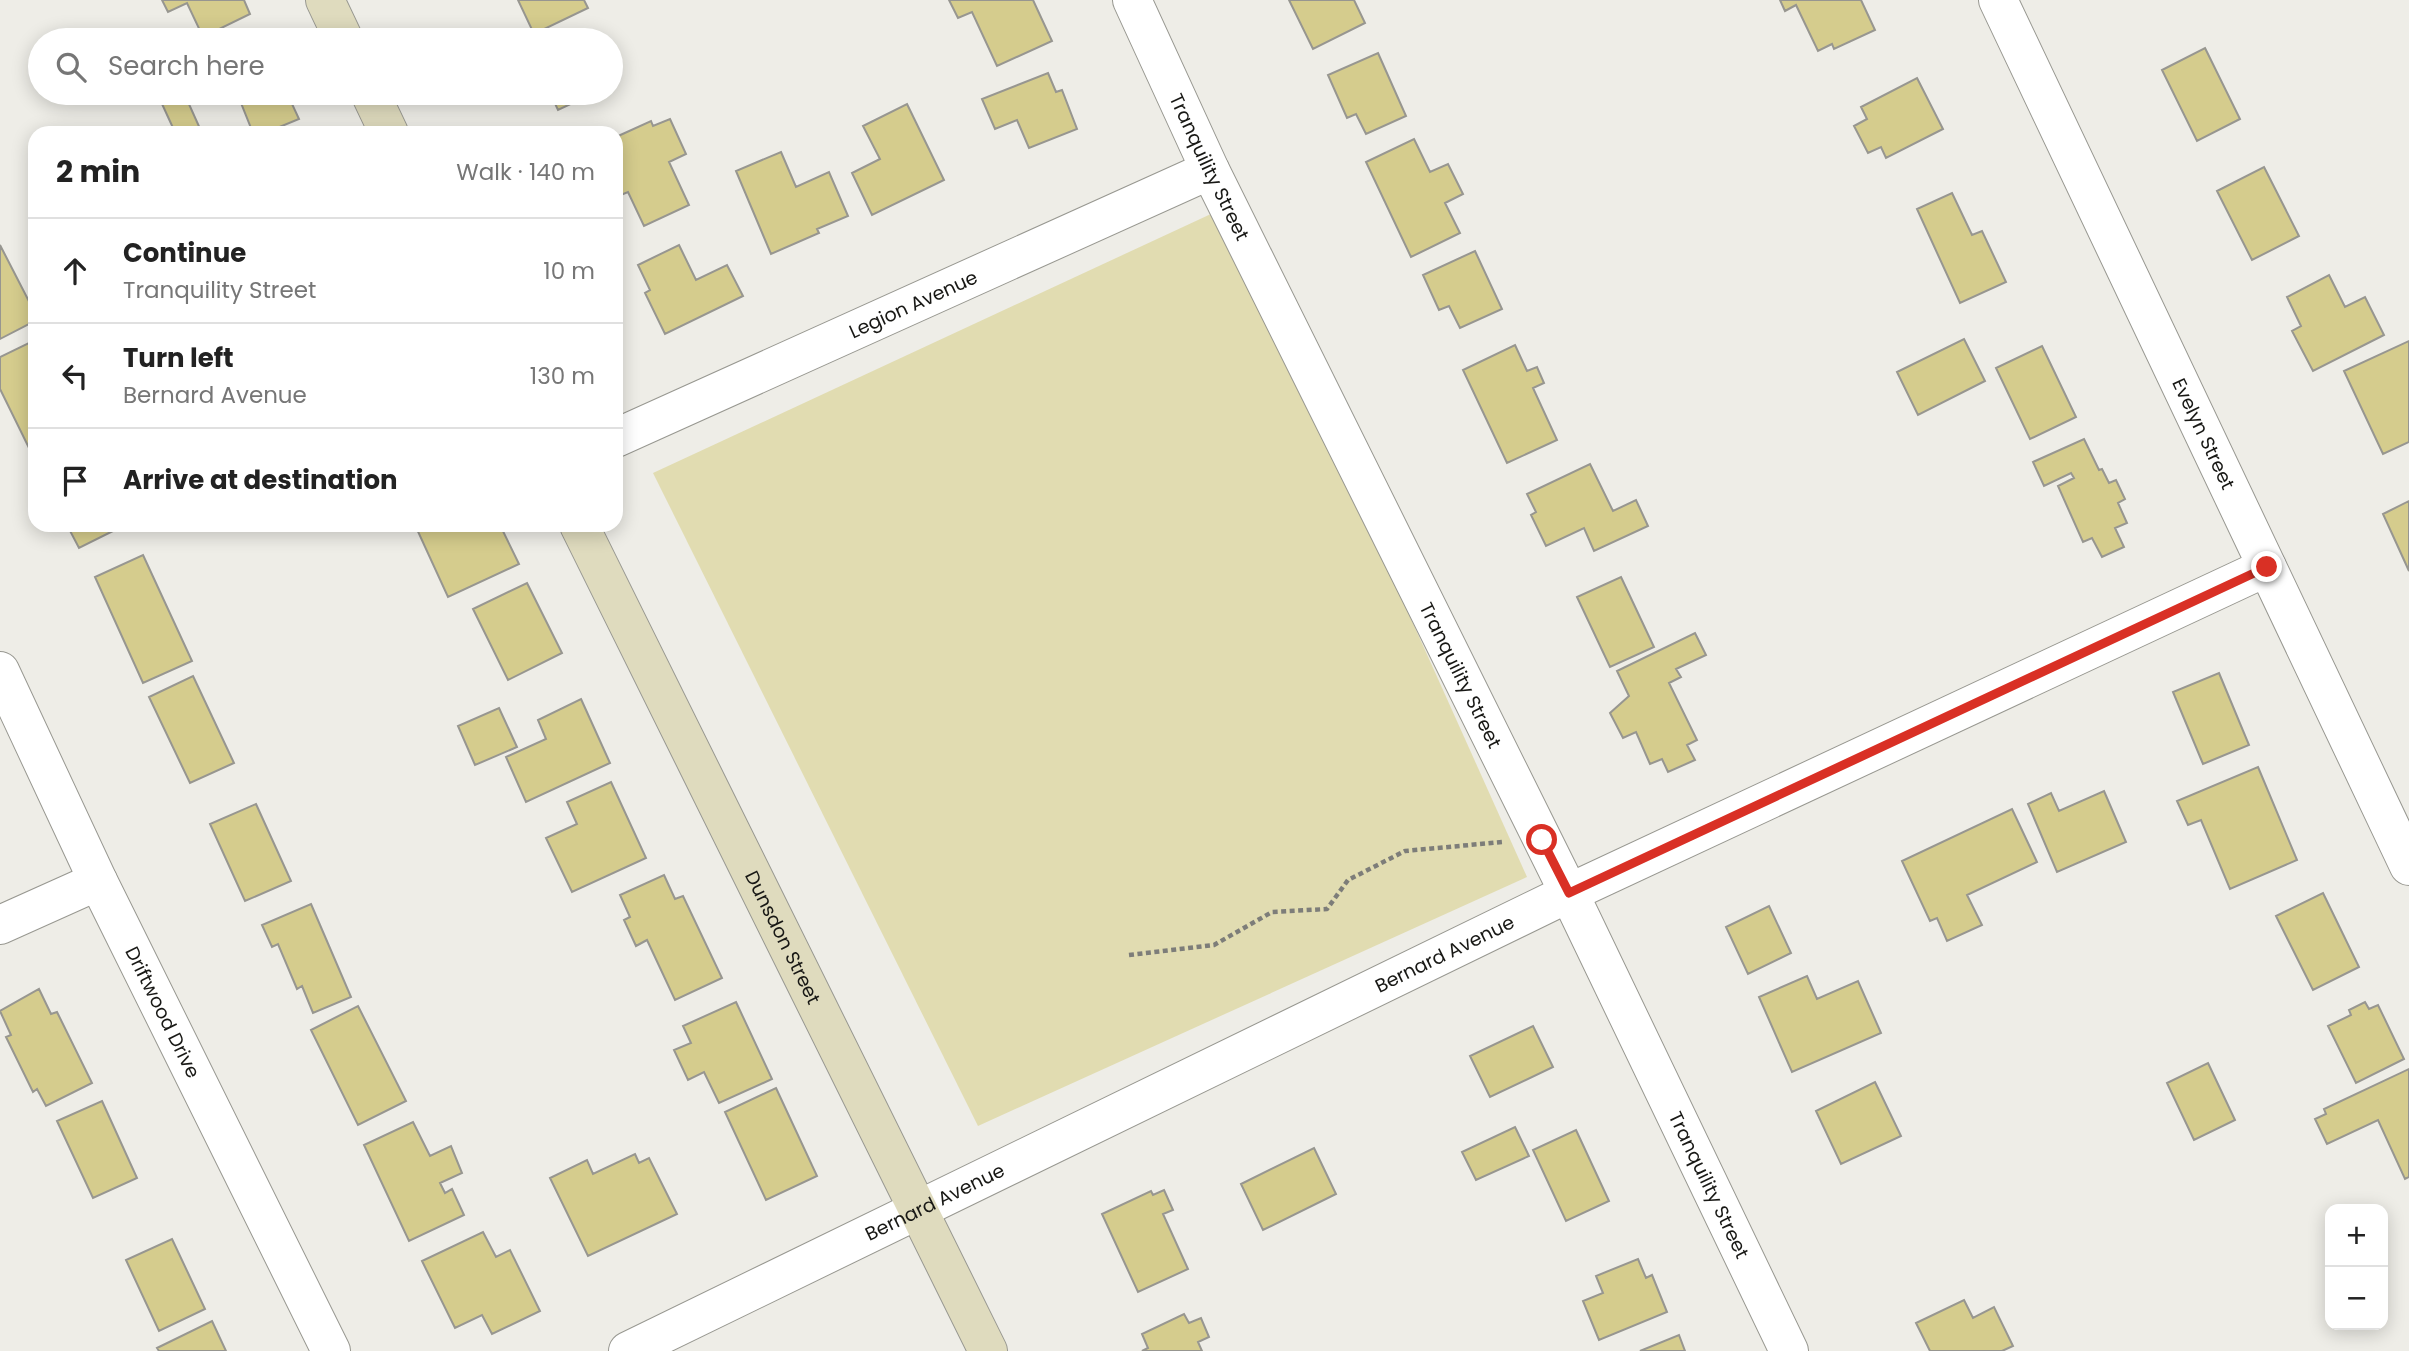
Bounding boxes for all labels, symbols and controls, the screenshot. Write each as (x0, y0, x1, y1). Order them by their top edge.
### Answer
search box (28, 28, 623, 105)
icon: search (52, 48, 90, 86)
text: Search here (108, 48, 265, 84)
street label: Tranquility Street (1163, 89, 1256, 245)
text: 2 min (56, 150, 140, 193)
text: Walk · 140 m (456, 156, 595, 188)
text: Continue (123, 235, 246, 271)
icon: ahead (56, 252, 94, 290)
text: 10 m (543, 255, 595, 287)
street label: Legion Avenue (845, 263, 982, 345)
text: Tranquility Street (123, 274, 316, 306)
text: Turn left (123, 340, 234, 376)
icon: left (56, 357, 94, 395)
text: 130 m (530, 360, 595, 392)
street label: Evelyn Street (2166, 373, 2242, 494)
text: Bernard Avenue (123, 379, 307, 411)
icon: arrive (56, 462, 94, 500)
text: Arrive at destination (123, 462, 398, 498)
route end (2251, 551, 2282, 582)
street label: Tranquility Street (1413, 598, 1508, 753)
route start (1526, 824, 1557, 855)
street label: Dunsdon Street (739, 866, 828, 1009)
street label: Bernard Avenue (1370, 908, 1519, 999)
street label: Driftwood Drive (119, 942, 207, 1083)
street label: Tranquility Street (1662, 1107, 1756, 1263)
street label: Bernard Avenue (860, 1156, 1009, 1247)
map controls (2325, 1204, 2388, 1330)
button: + (2325, 1204, 2388, 1267)
button: − (2325, 1267, 2388, 1330)

